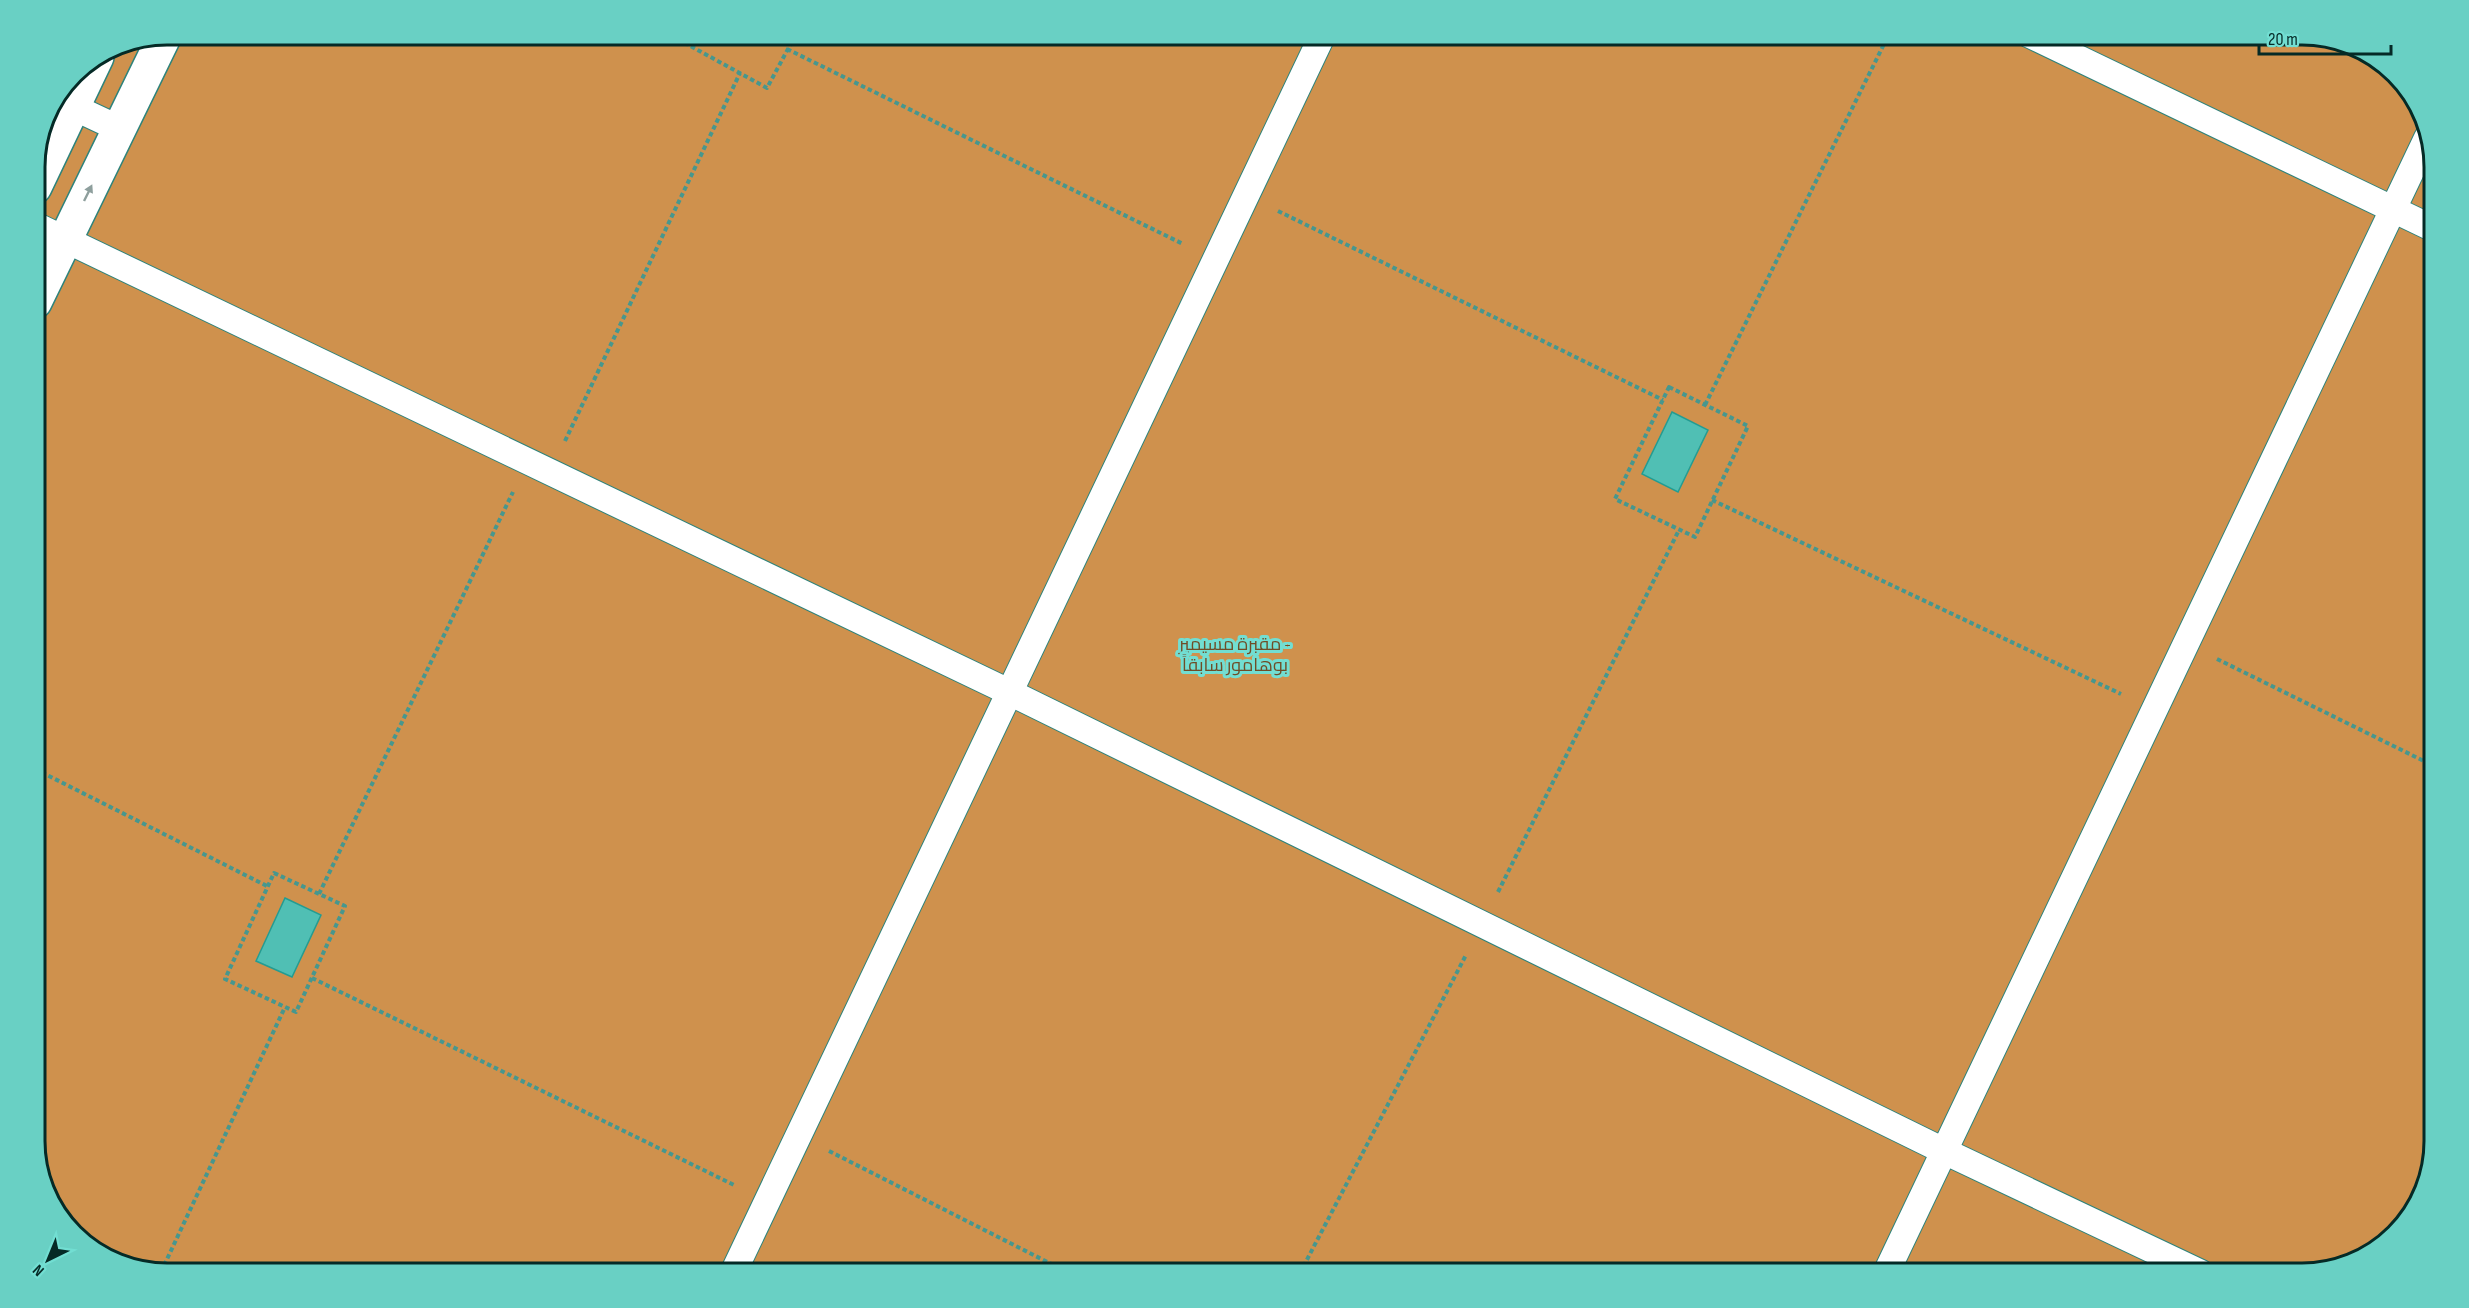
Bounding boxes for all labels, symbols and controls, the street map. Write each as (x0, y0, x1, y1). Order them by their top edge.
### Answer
scale bar (2259, 18, 2391, 56)
text: 20 m (2268, 29, 2298, 50)
one-way arrow (84, 185, 93, 202)
park label: مقبرة مسيمير - بوهامور سابقاً (1178, 634, 1291, 676)
north arrow (18, 1230, 78, 1290)
text: N (29, 1260, 48, 1280)

